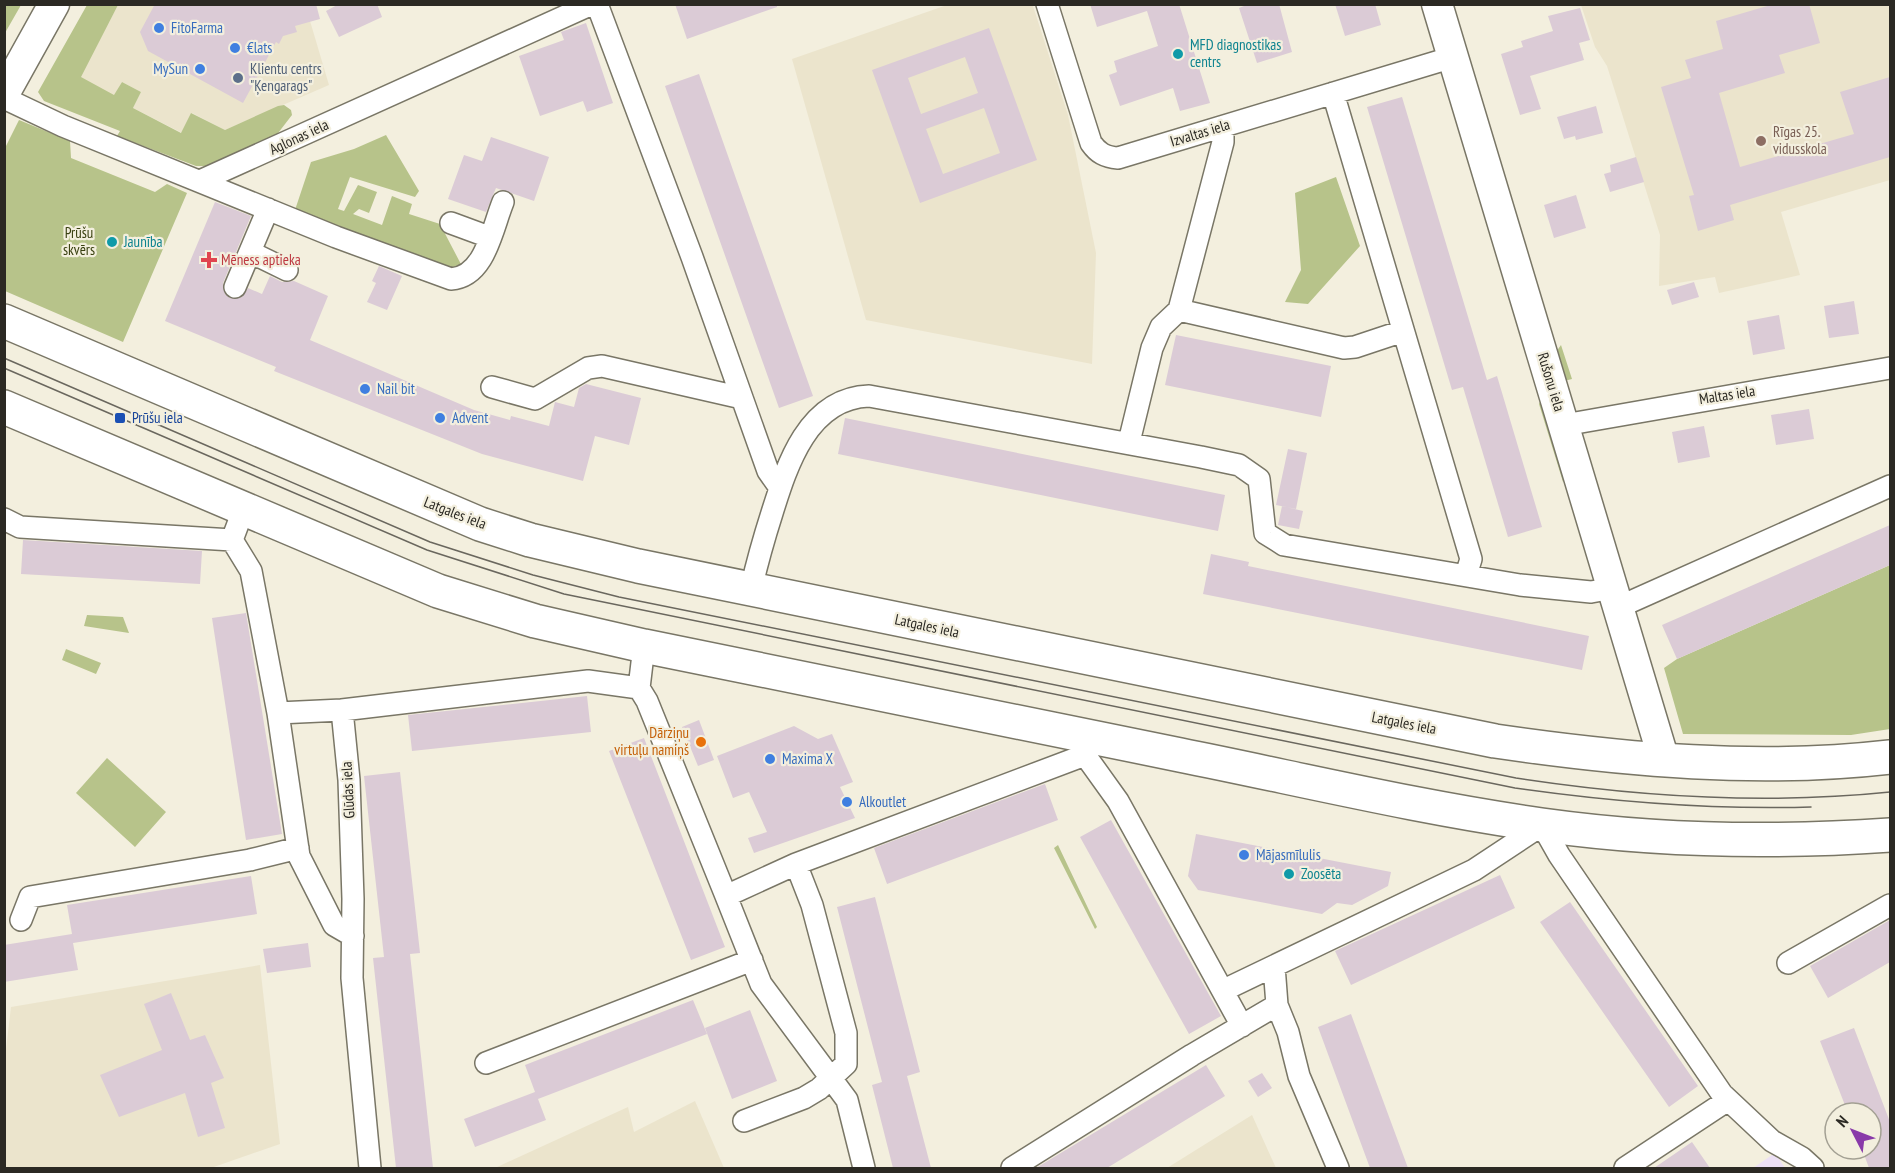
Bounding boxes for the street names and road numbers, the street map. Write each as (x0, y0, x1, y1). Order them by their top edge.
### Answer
street label: Izvaltas iela (1168, 114, 1232, 151)
street label: Aglonas iela (266, 115, 331, 159)
street label: Rušonu iela (1534, 350, 1569, 414)
street label: Maltas iela (1698, 381, 1756, 408)
street label: Latgales iela (421, 492, 489, 533)
street label: Latgales iela (893, 609, 961, 642)
street label: Latgales iela (1370, 707, 1438, 738)
street label: Glūdas iela (337, 761, 358, 819)

